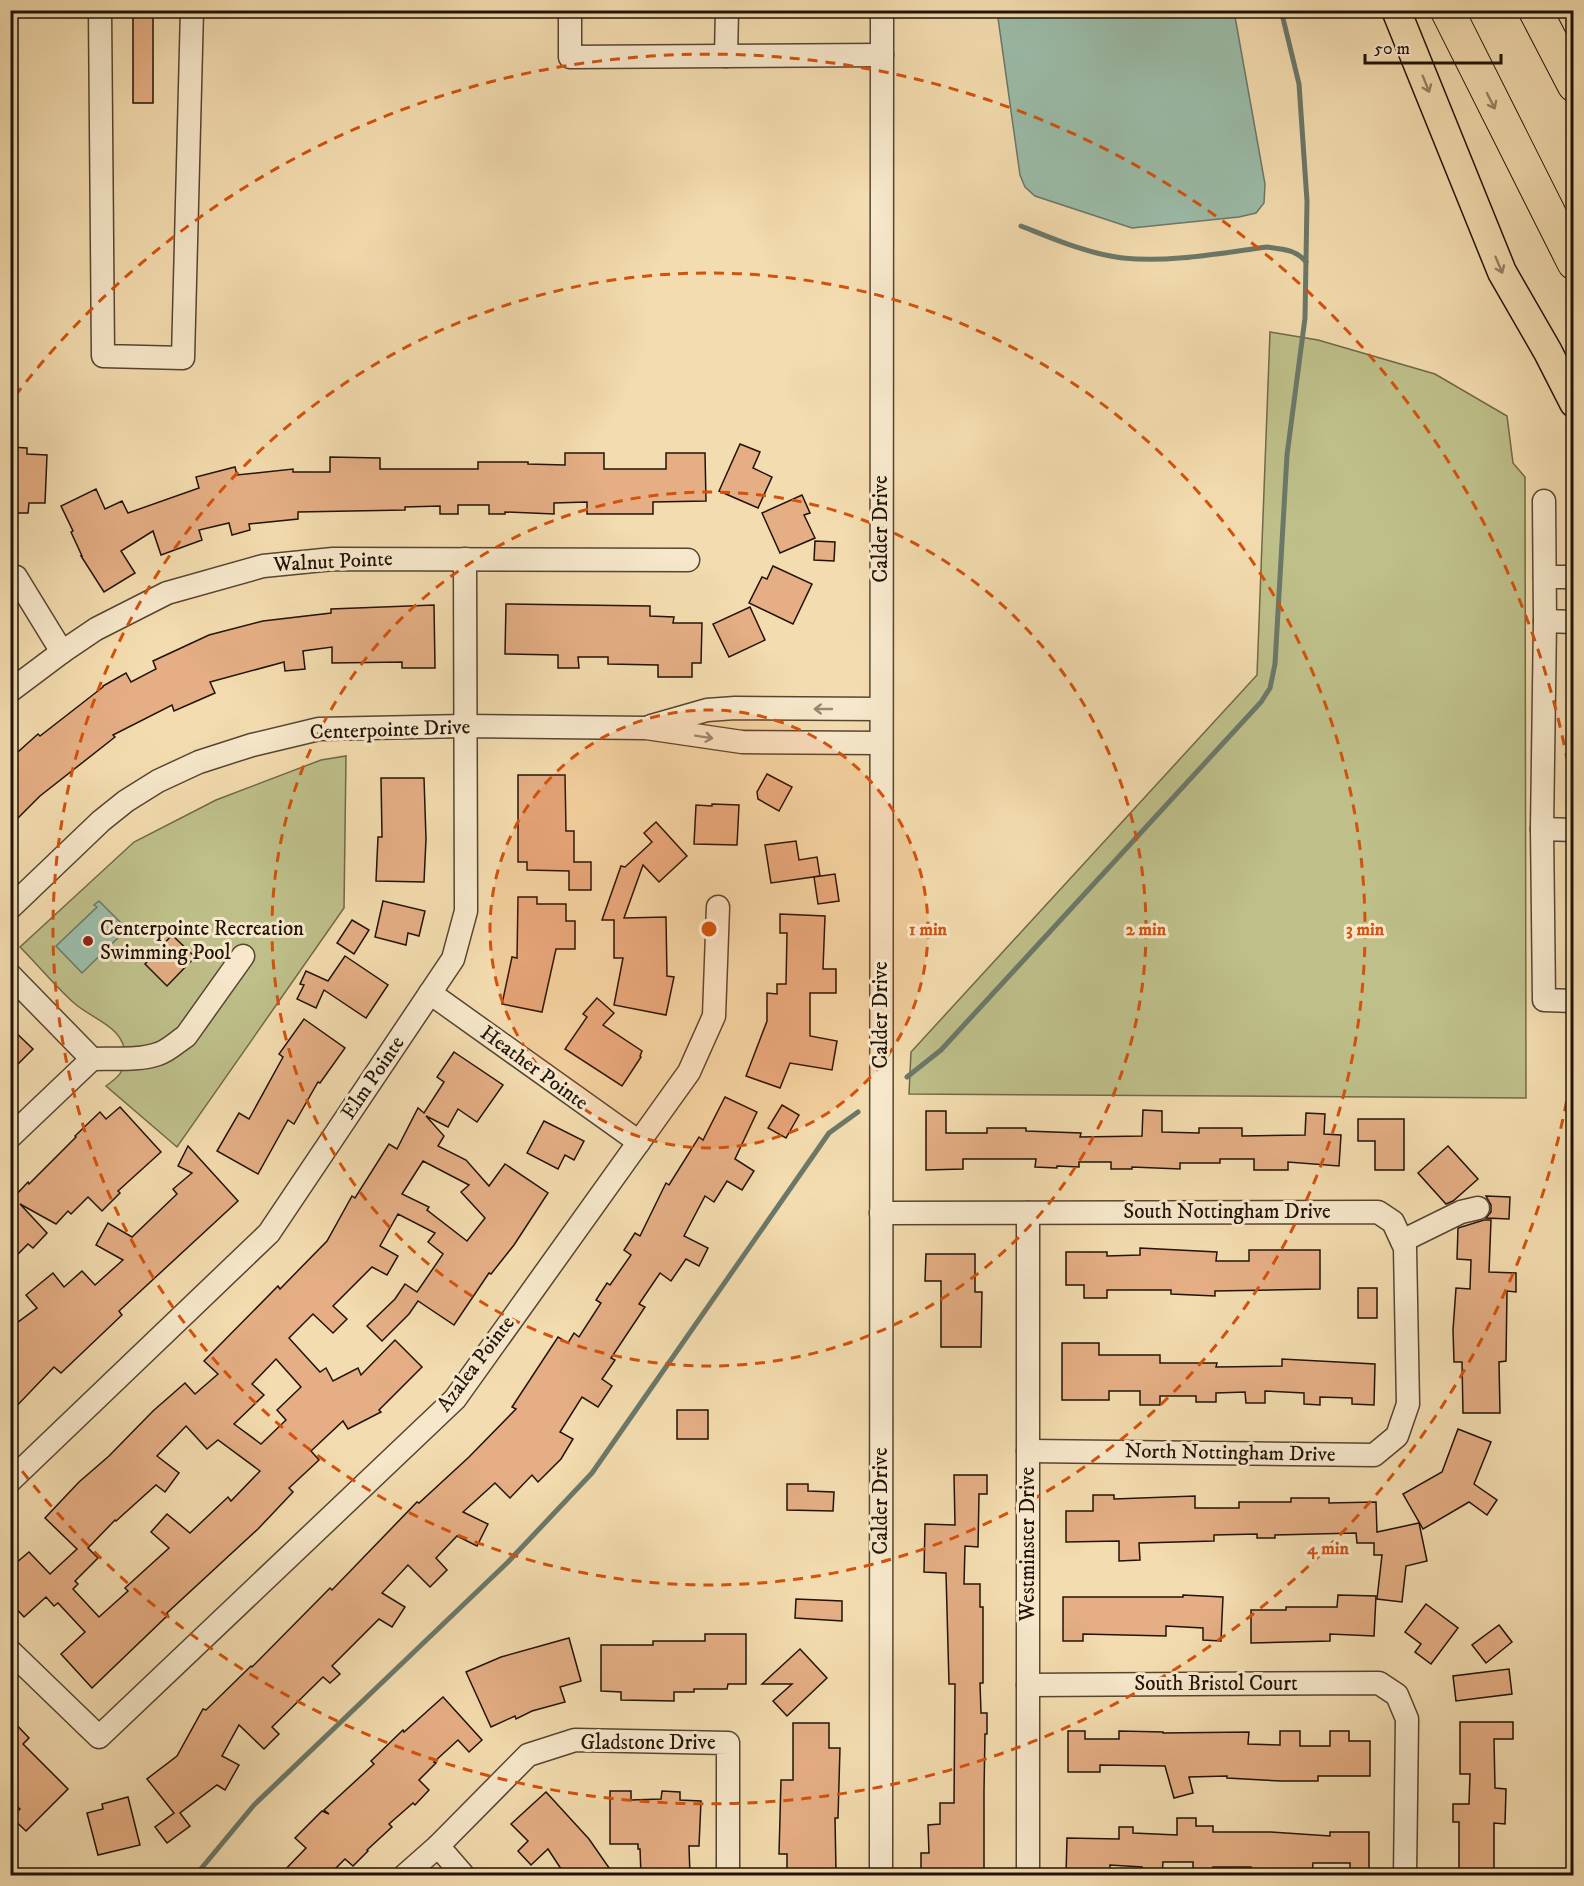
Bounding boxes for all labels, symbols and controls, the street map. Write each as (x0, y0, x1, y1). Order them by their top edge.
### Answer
scale bar (1365, 27, 1502, 65)
text: 50 m (1374, 38, 1410, 60)
one-way arrow (1421, 75, 1432, 93)
one-way arrow (1486, 91, 1498, 109)
one-way arrow (1494, 255, 1505, 274)
street label: Calder Drive (868, 475, 894, 583)
street label: Walnut Pointe (272, 546, 393, 578)
one-way arrow (813, 703, 833, 715)
street label: Centerpointe Drive (309, 714, 471, 746)
one-way arrow (694, 732, 713, 743)
place label: Centerpointe Recreation Swimming Pool (100, 916, 304, 966)
centre of rings (699, 919, 719, 939)
text: 1 min (909, 919, 948, 941)
text: 2 min (1126, 919, 1167, 941)
text: 3 min (1346, 919, 1385, 941)
marker: Centerpointe Recreation Swimming Pool (81, 934, 95, 948)
street label: Calder Drive (868, 961, 894, 1069)
street label: Heather Pointe (475, 1020, 593, 1116)
street label: Elm Pointe (336, 1031, 411, 1125)
street label: South Nottingham Drive (1123, 1199, 1331, 1225)
street label: Azalea Pointe (431, 1311, 521, 1417)
street label: North Nottingham Drive (1124, 1438, 1336, 1468)
street label: Calder Drive (868, 1447, 894, 1555)
street label: Westminster Drive (1015, 1467, 1041, 1622)
text: 4 min (1306, 1538, 1349, 1560)
street label: South Bristol Court (1134, 1671, 1298, 1697)
street label: Gladstone Drive (580, 1730, 716, 1756)

